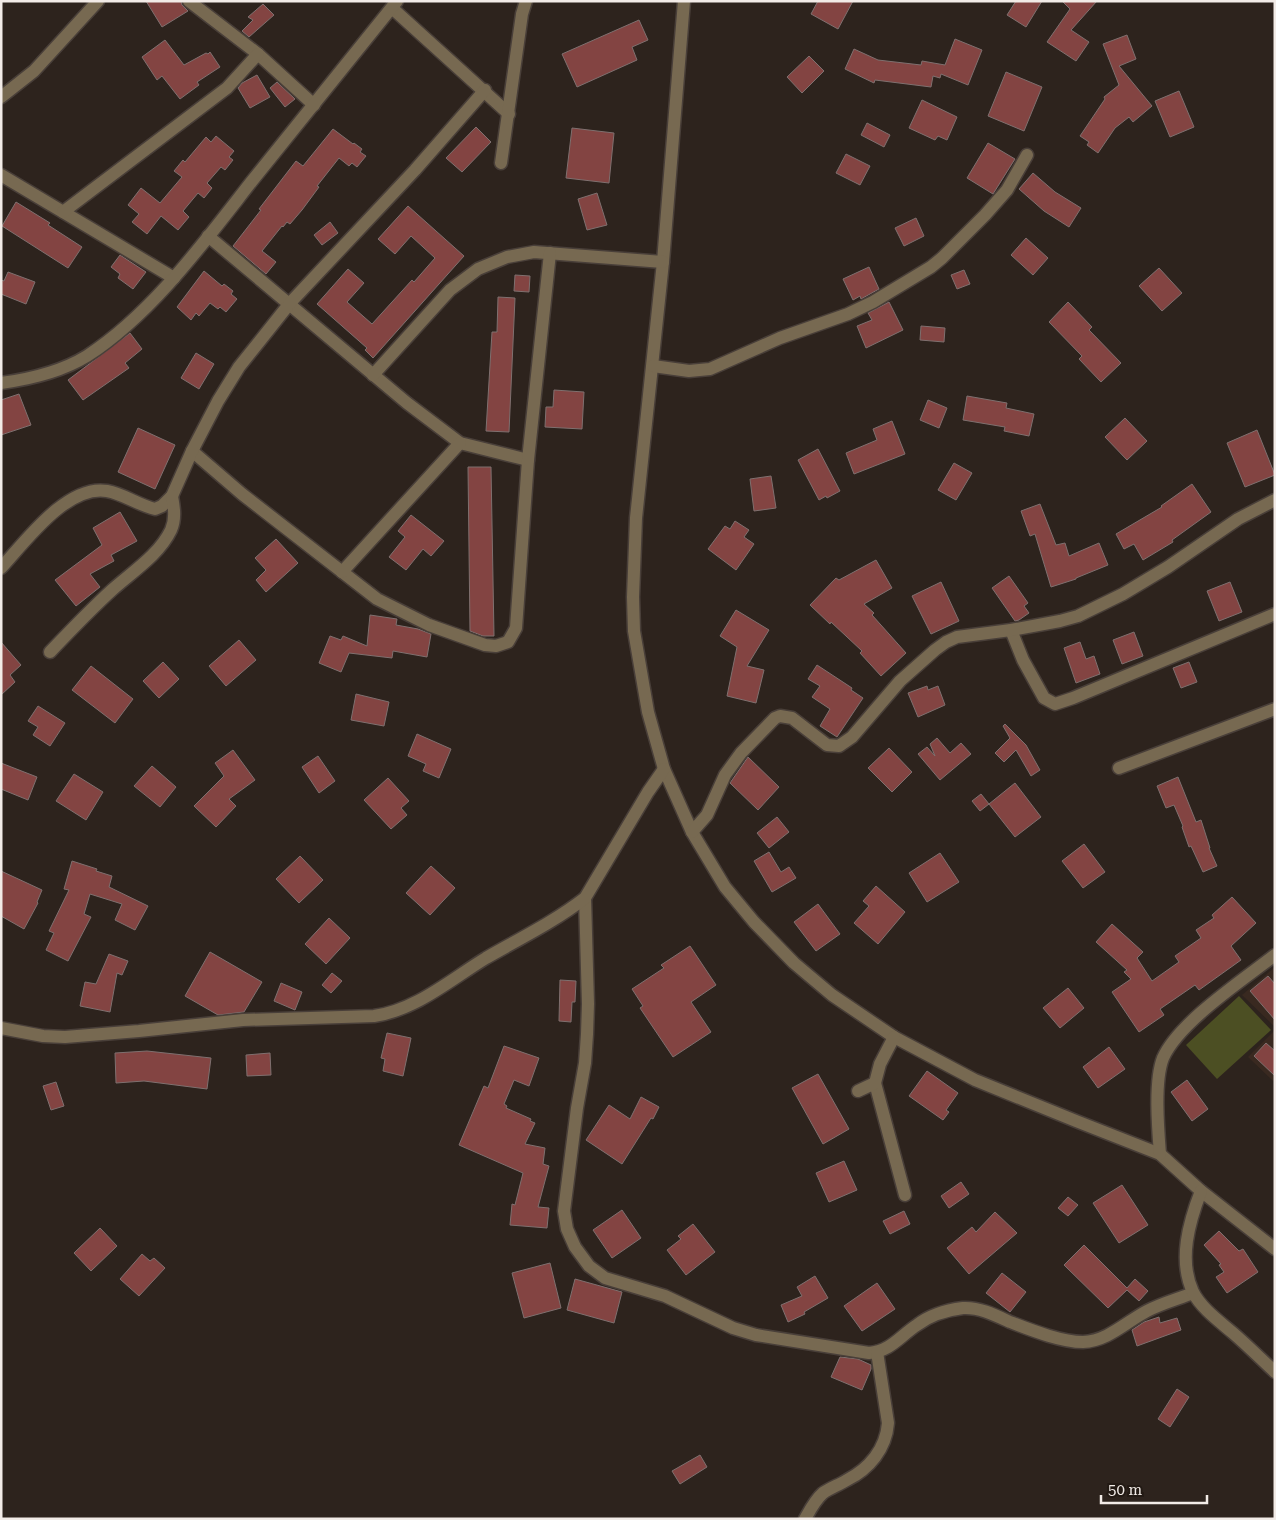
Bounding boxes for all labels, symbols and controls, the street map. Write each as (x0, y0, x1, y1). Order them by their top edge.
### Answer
scale bar (1101, 1472, 1207, 1504)
text: 50 m (1108, 1481, 1143, 1499)

